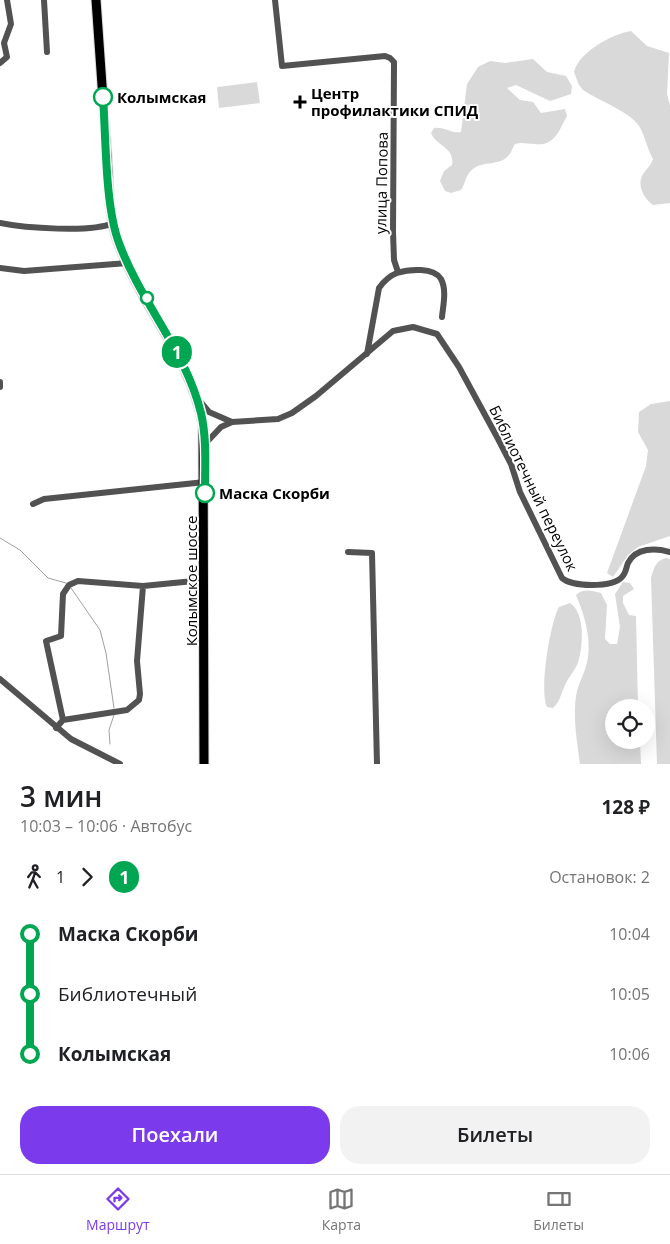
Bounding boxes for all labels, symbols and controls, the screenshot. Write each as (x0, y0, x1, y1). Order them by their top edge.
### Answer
place label: Центр профилактики СПИД (311, 83, 479, 120)
marker: Колымская (93, 87, 113, 107)
place label: Колымская (117, 87, 206, 107)
marker: Центр профилактики СПИД (293, 95, 307, 109)
street label: улица Попова (370, 132, 392, 234)
unlabelled marker (140, 291, 154, 305)
line badge: 1 (161, 336, 193, 368)
text: 1 (172, 340, 182, 364)
street label: Библиотечный переулок (485, 402, 583, 574)
marker: Маска Скорби (195, 483, 215, 503)
place label: Маска Скорби (219, 483, 330, 503)
street label: Колымское шоссе (181, 516, 201, 646)
map controls (605, 699, 655, 749)
button: locate (605, 699, 655, 749)
text: 3 мин (20, 777, 103, 815)
text: 128 ₽ (601, 794, 650, 820)
text: 10:03 – 10:06 · Автобус (20, 815, 192, 837)
icon: walk (20, 863, 48, 891)
icon: forward (73, 863, 101, 891)
text: 1 (119, 865, 129, 889)
text: 1 (56, 866, 65, 888)
text: Остановок: 2 (549, 866, 650, 888)
text: Маска Скорби (58, 921, 199, 947)
text: 10:04 (609, 923, 650, 945)
text: Библиотечный (58, 981, 197, 1007)
text: 10:05 (609, 983, 650, 1005)
text: Колымская (58, 1041, 171, 1067)
text: 10:06 (609, 1043, 650, 1065)
button: Поехали (20, 1106, 330, 1164)
button: Билеты (340, 1106, 650, 1164)
tab: Маршрут (86, 1185, 150, 1234)
tab: Карта (322, 1185, 361, 1234)
tab: Билеты (533, 1185, 584, 1234)

